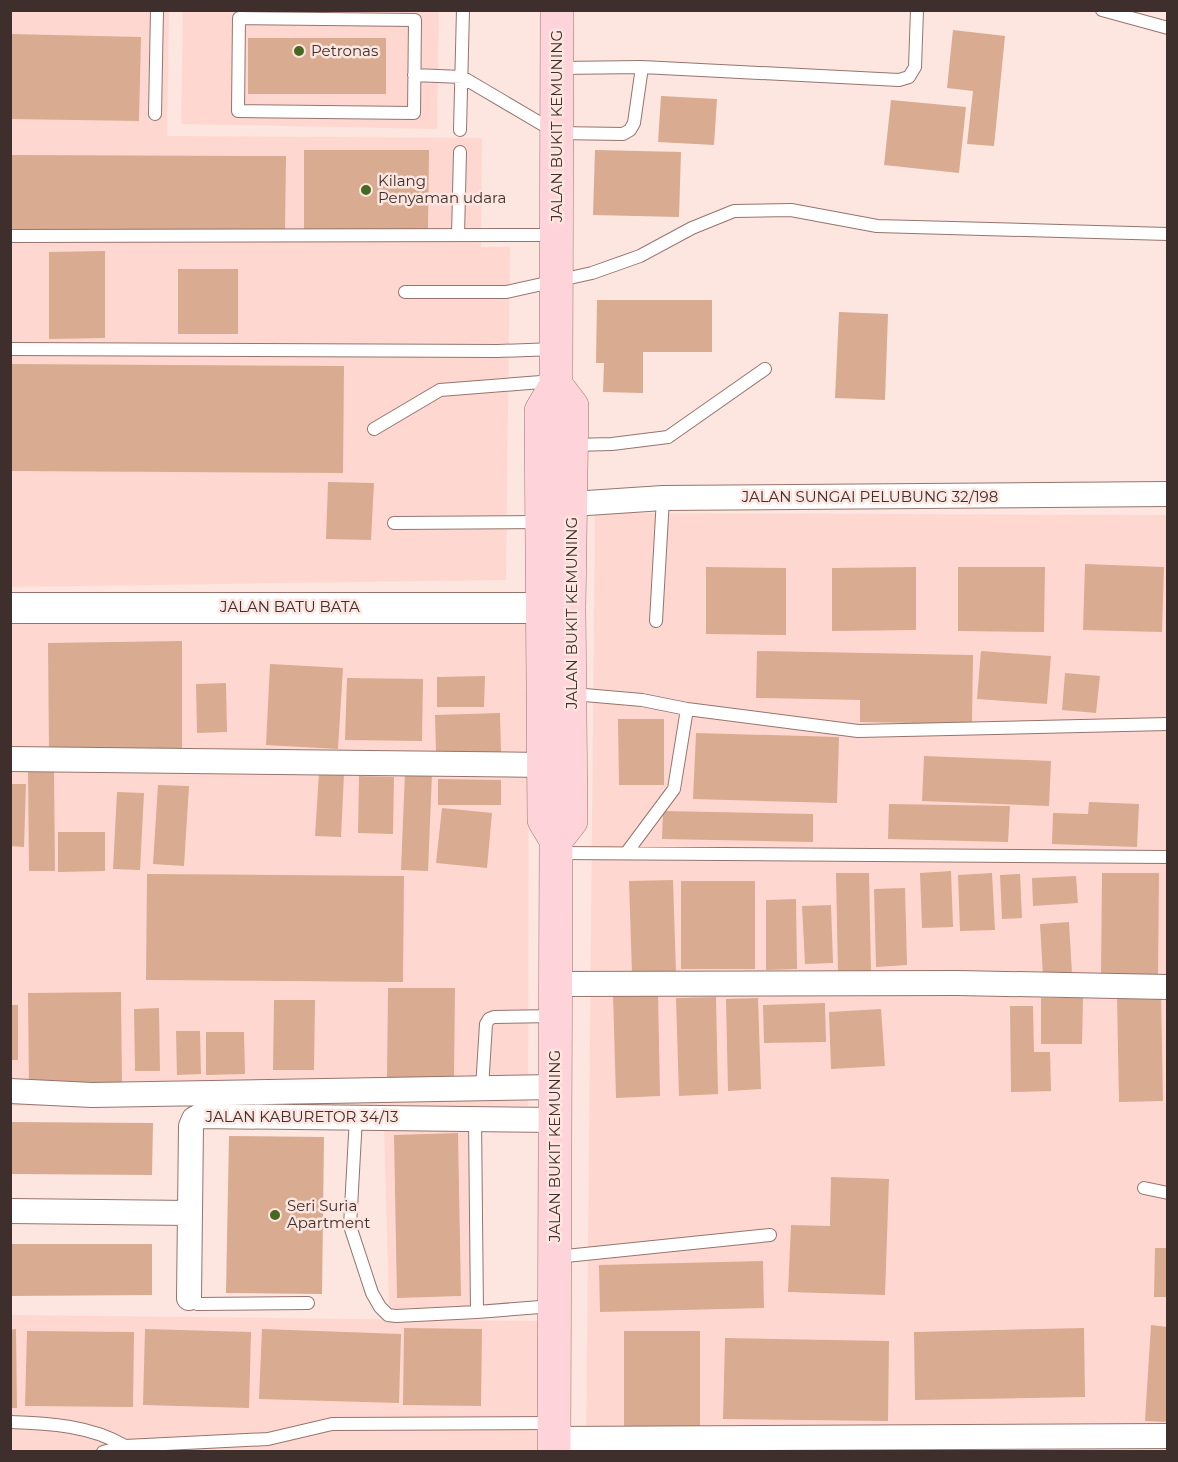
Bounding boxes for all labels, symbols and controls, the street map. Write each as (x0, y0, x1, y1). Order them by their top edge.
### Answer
street label: JALAN BUKIT KEMUNING (547, 30, 566, 223)
place label: Petronas (311, 41, 378, 60)
marker: Petronas (292, 44, 306, 58)
place label: Kilang Penyaman udara (378, 171, 506, 207)
marker: Kilang Penyaman udara (359, 183, 373, 197)
street label: JALAN SUNGAI PELUBUNG 32/198 (741, 487, 998, 506)
street label: JALAN BUKIT KEMUNING (562, 517, 581, 710)
street label: JALAN BATU BATA (219, 597, 360, 616)
street label: JALAN BUKIT KEMUNING (545, 1050, 564, 1243)
street label: JALAN KABURETOR 34/13 (205, 1107, 398, 1126)
place label: Seri Suria Apartment (287, 1196, 370, 1232)
marker: Seri Suria Apartment (268, 1208, 282, 1222)

